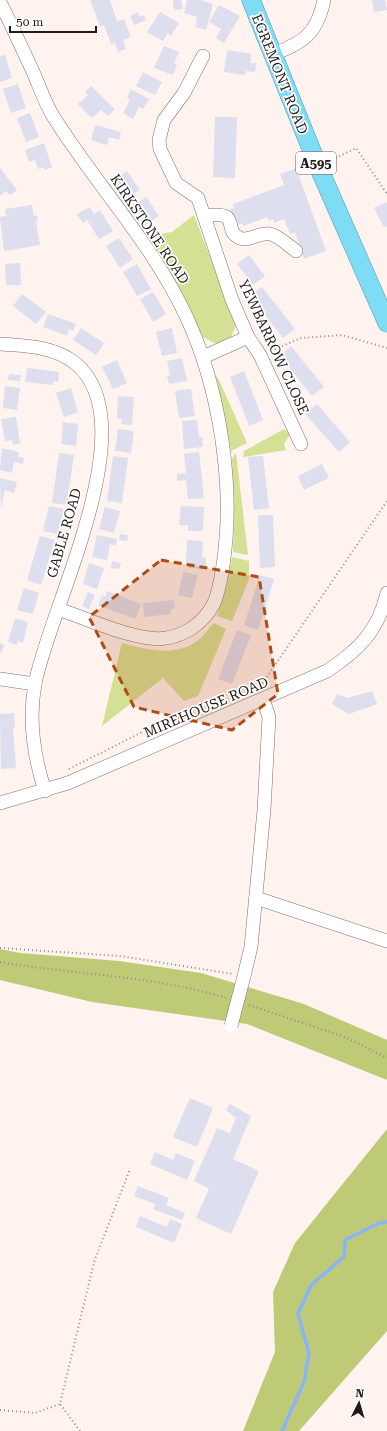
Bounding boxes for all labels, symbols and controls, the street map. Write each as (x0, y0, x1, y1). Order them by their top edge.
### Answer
scale bar (10, 8, 96, 34)
street label: EGREMONT ROAD (249, 12, 311, 137)
text: 50 m (16, 15, 43, 29)
road number: A595 (296, 152, 336, 174)
street label: KIRKSTONE ROAD (107, 171, 193, 287)
street label: YEWBARROW CLOSE (236, 277, 312, 417)
street label: GABLE ROAD (44, 486, 84, 580)
street label: MIREHOUSE ROAD (141, 673, 271, 740)
north arrow (339, 1383, 379, 1423)
text: N (355, 1387, 365, 1400)

